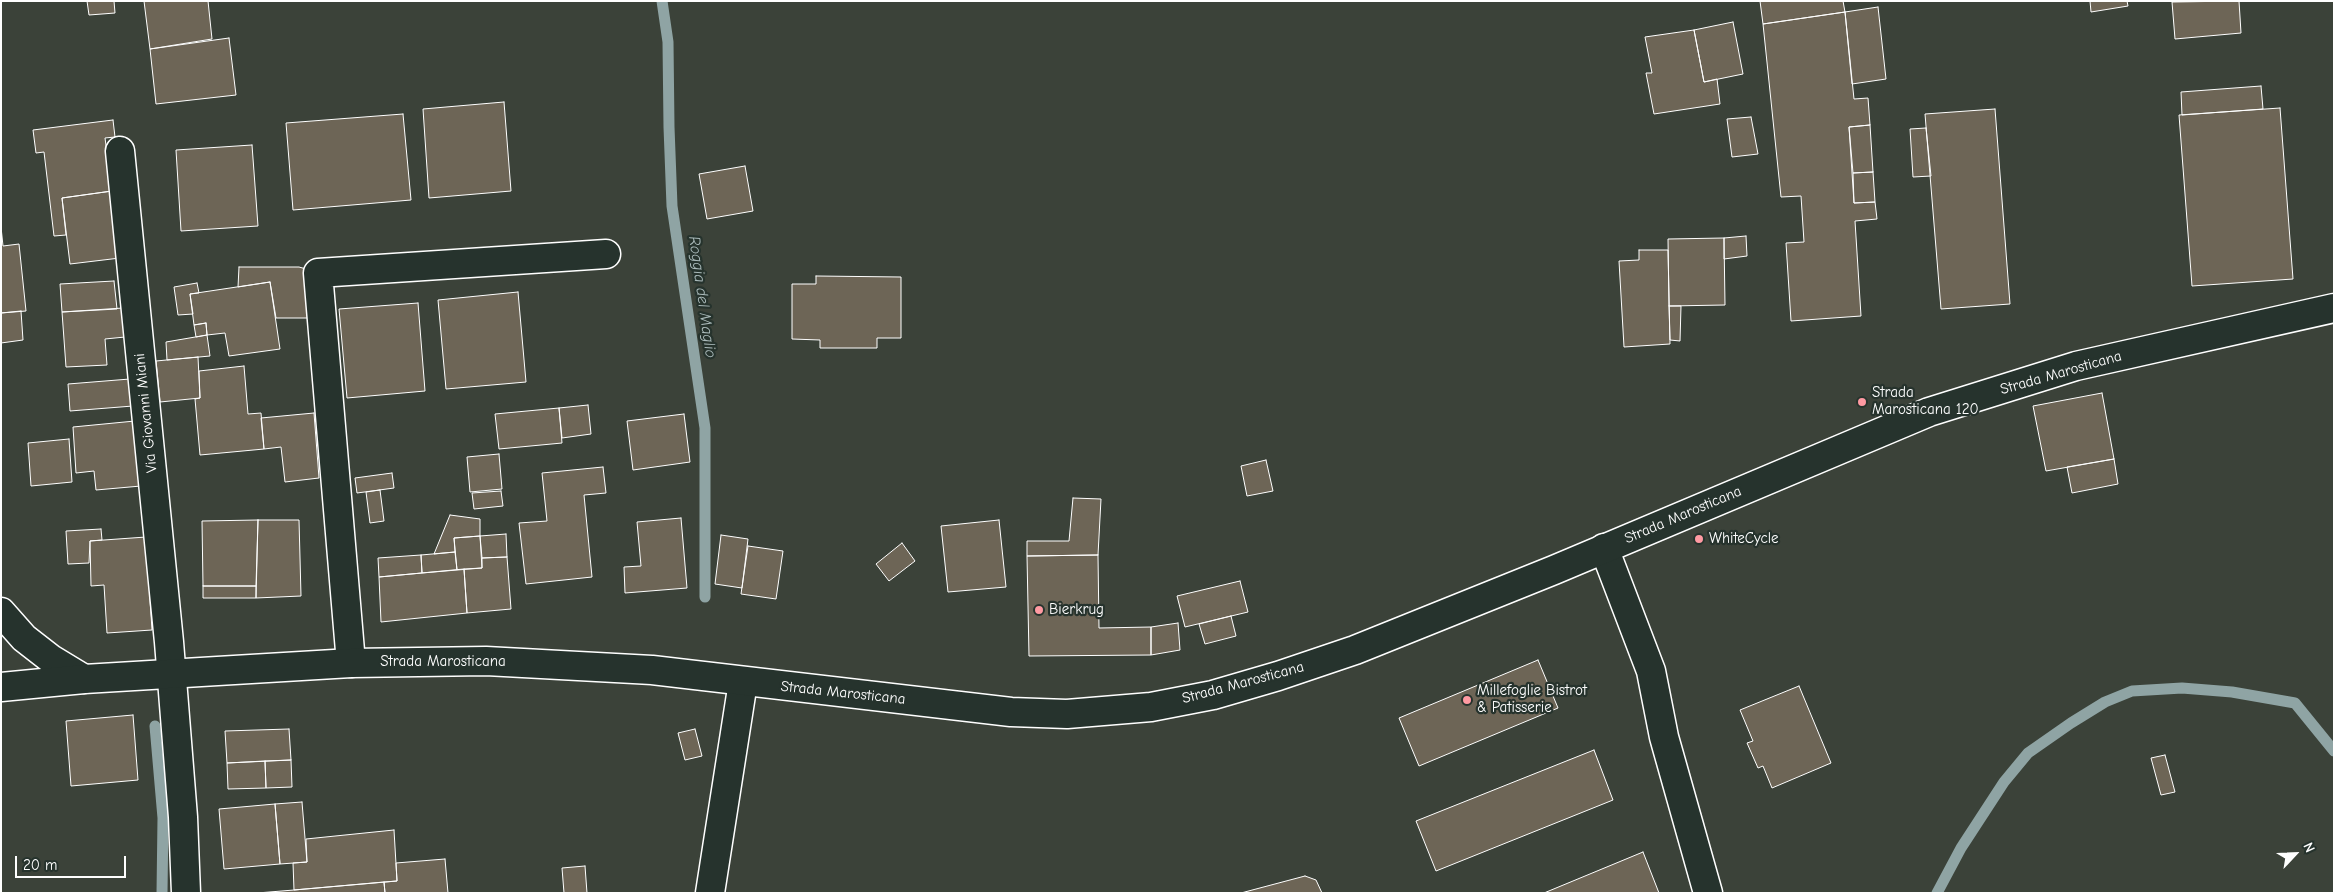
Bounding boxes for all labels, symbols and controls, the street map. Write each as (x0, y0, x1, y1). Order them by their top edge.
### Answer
water label: Roggia del Maglio (684, 235, 720, 359)
street label: Strada Marosticana (1998, 347, 2124, 399)
street label: Via Giovanni Miani (131, 352, 161, 474)
place label: Strada Marosticana 120 (1872, 384, 1979, 419)
marker: Strada Marosticana 120 (1856, 396, 1868, 408)
street label: Strada Marosticana (1622, 482, 1744, 548)
place label: WhiteCycle (1709, 530, 1779, 548)
marker: WhiteCycle (1693, 533, 1705, 545)
place label: Bierkrug (1049, 601, 1104, 619)
marker: Bierkrug (1033, 604, 1045, 616)
street label: Strada Marosticana (380, 653, 506, 671)
street label: Strada Marosticana (1180, 658, 1306, 708)
street label: Strada Marosticana (780, 677, 906, 709)
place label: Millefoglie Bistrot & Patisserie (1477, 682, 1587, 717)
marker: Millefoglie Bistrot & Patisserie (1461, 694, 1473, 706)
north arrow (2270, 829, 2320, 879)
text: N (2299, 840, 2319, 855)
scale bar (18, 846, 129, 878)
text: 20 m (23, 856, 57, 874)

